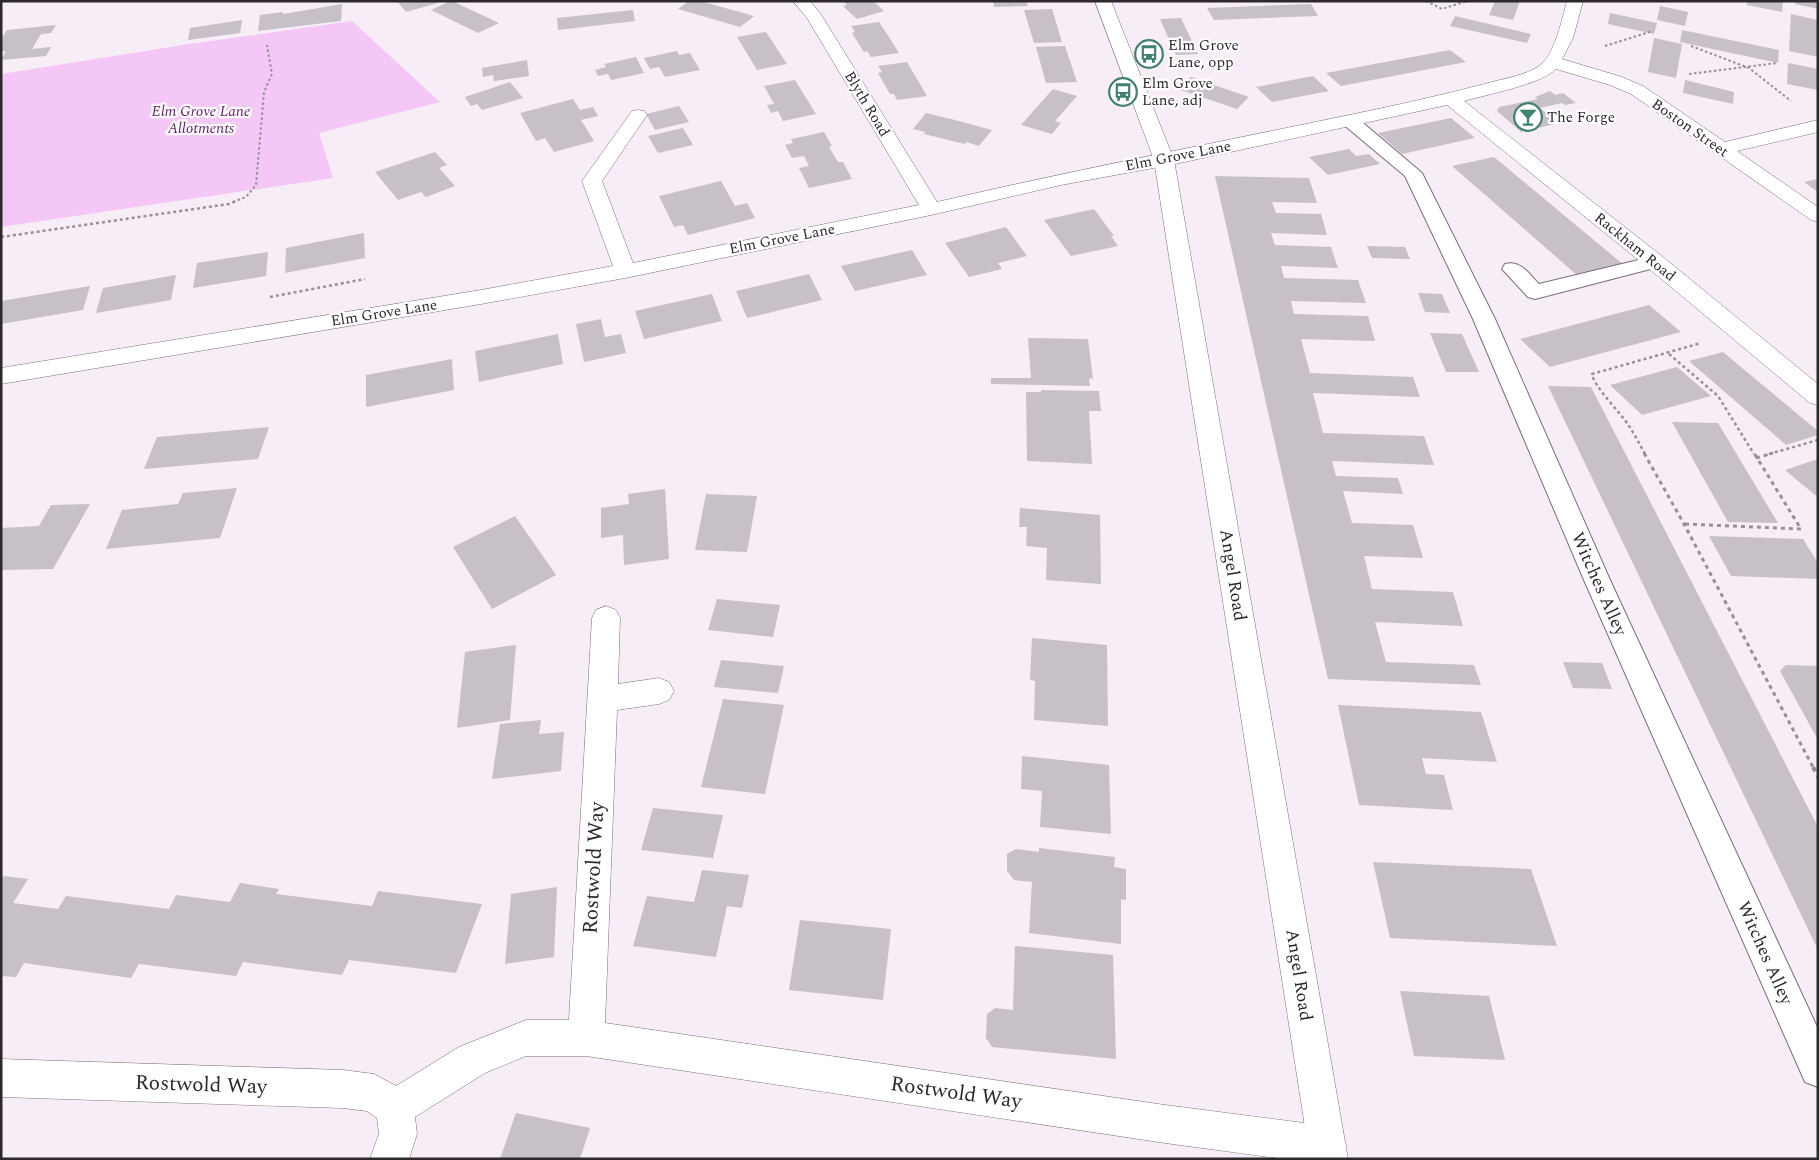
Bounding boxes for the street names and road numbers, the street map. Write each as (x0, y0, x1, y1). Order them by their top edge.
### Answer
street label: Blyth Road (838, 67, 896, 141)
street label: Boston Street (1647, 93, 1733, 163)
street label: Elm Grove Lane (1123, 134, 1233, 178)
street label: Rackham Road (1589, 207, 1681, 287)
street label: Elm Grove Lane (727, 217, 837, 261)
street label: Elm Grove Lane (329, 293, 439, 333)
street label: Angel Road (1212, 527, 1254, 623)
street label: Witches Alley (1564, 528, 1634, 641)
street label: Rostwold Way (575, 800, 613, 935)
street label: Witches Alley (1730, 897, 1800, 1010)
street label: Angel Road (1278, 927, 1320, 1023)
street label: Rostwold Way (134, 1067, 269, 1103)
street label: Rostwold Way (888, 1068, 1025, 1118)

